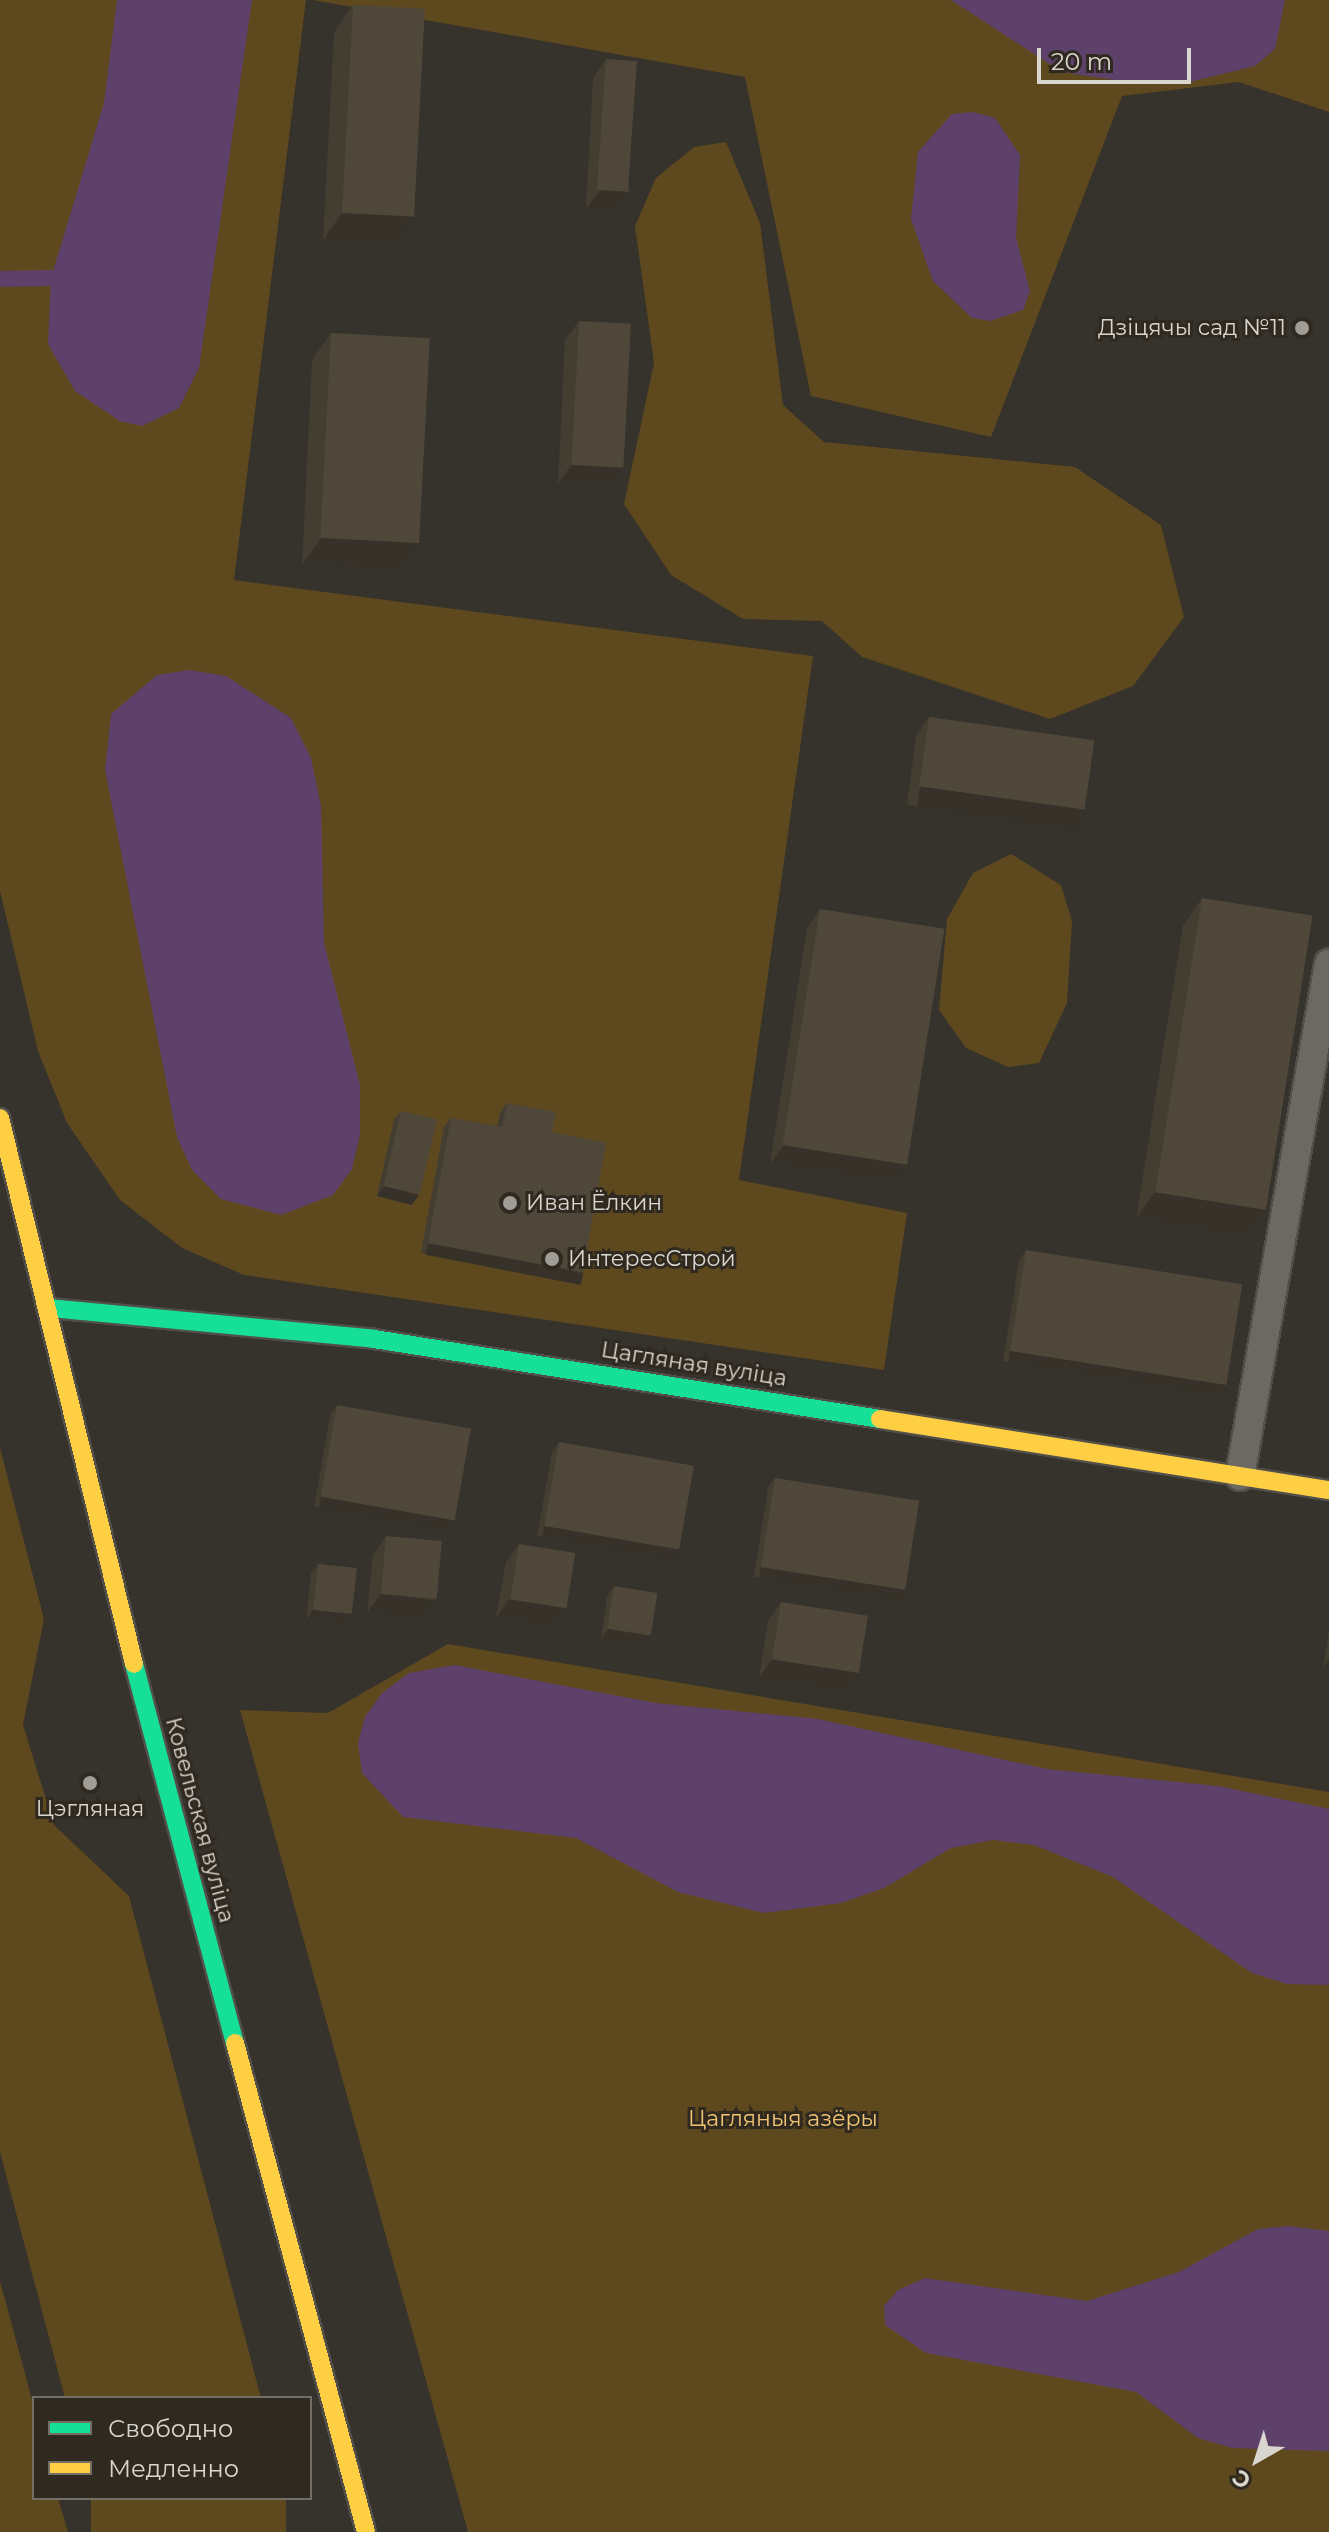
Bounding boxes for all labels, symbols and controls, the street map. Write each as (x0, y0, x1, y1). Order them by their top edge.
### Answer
scale bar (1041, 32, 1195, 82)
text: 20 m (1051, 47, 1112, 76)
place label: Дзіцячы сад №11 (1098, 315, 1286, 341)
marker: Дзіцячы сад №11 (1293, 319, 1311, 337)
place label: Иван Ёлкин (526, 1190, 662, 1216)
marker: Иван Ёлкин (501, 1194, 519, 1212)
place label: ИнтересСтрой (568, 1246, 736, 1272)
marker: ИнтересСтрой (543, 1250, 561, 1268)
street label: Цагляная вуліца (599, 1336, 789, 1392)
street label: Ковельская вуліца (160, 1714, 240, 1926)
marker: Цэгляная (81, 1774, 99, 1792)
place label: Цэгляная (36, 1796, 144, 1822)
park label: Цагляныя азёры (688, 2106, 878, 2132)
legend (32, 2396, 312, 2500)
text: Свободно (108, 2414, 233, 2443)
north arrow (1217, 2420, 1297, 2500)
text: Медленно (108, 2454, 239, 2483)
text: С (1227, 2464, 1256, 2495)

